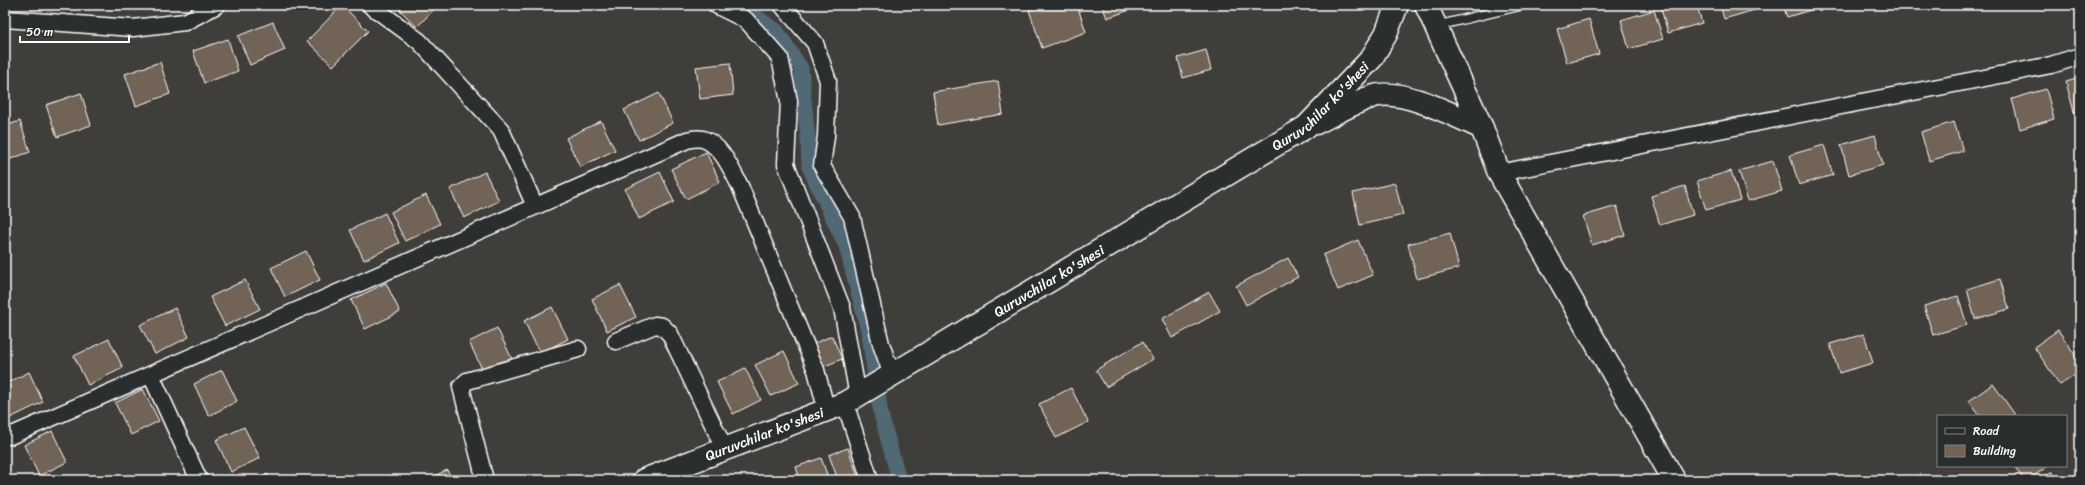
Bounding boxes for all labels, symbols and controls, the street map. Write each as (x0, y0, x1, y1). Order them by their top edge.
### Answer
scale bar (20, 18, 129, 44)
text: 50 m (26, 21, 53, 43)
street label: Quruvchilar ko'shesi (1267, 55, 1376, 158)
street label: Quruvchilar ko'shesi (989, 238, 1111, 324)
street label: Quruvchilar ko'shesi (701, 400, 829, 468)
legend (1937, 415, 2067, 467)
text: Road (1973, 420, 2000, 442)
text: Building (1973, 440, 2016, 462)

